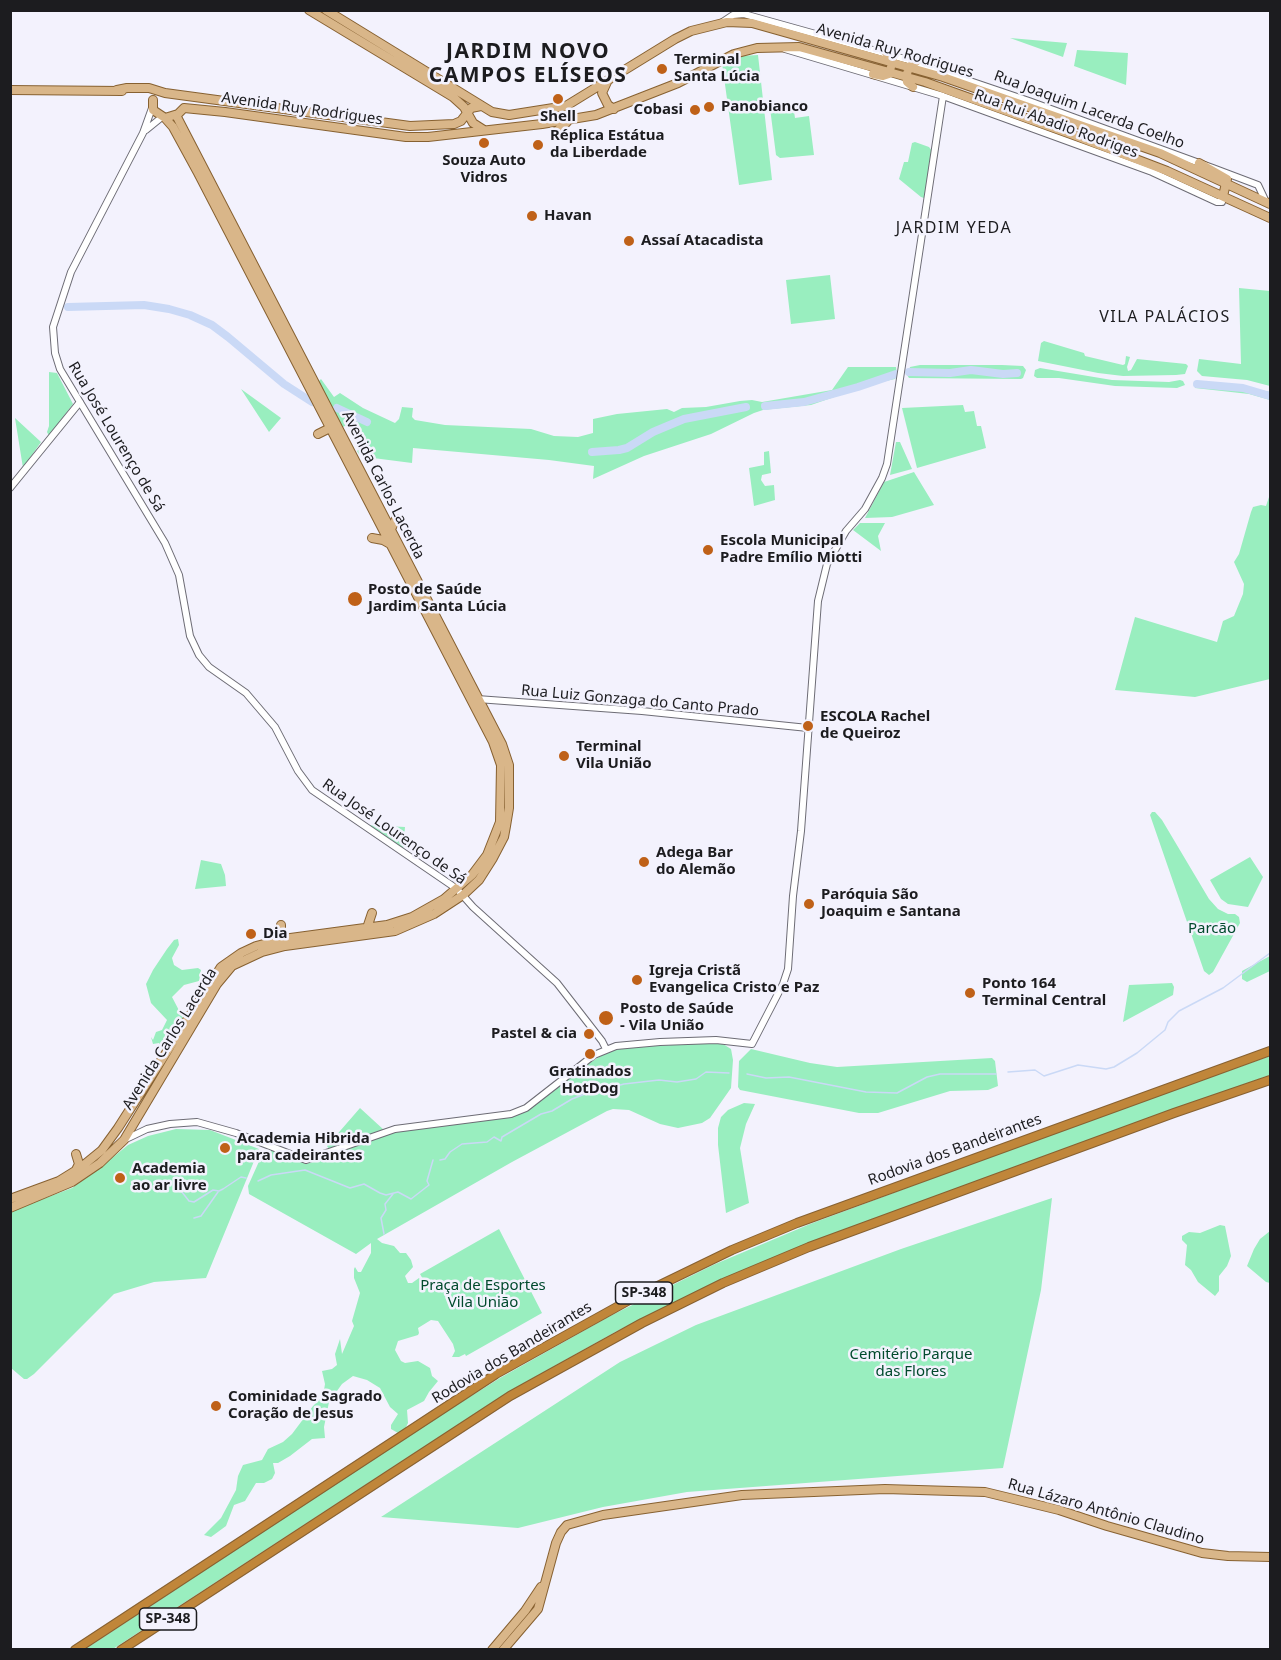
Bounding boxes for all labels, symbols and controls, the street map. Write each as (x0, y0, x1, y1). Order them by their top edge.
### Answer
street label: Avenida Ruy Rodrigues (814, 20, 976, 82)
district label: JARDIM NOVO CAMPOS ELÍSEOS (429, 39, 627, 89)
place label: Terminal Santa Lúcia (674, 51, 760, 86)
marker: Terminal Santa Lúcia (655, 62, 669, 76)
street label: Rua Joaquim Lacerda Coelho (991, 67, 1187, 153)
street label: Rua Rui Abadio Rodriges (972, 86, 1140, 162)
street label: Avenida Ruy Rodrigues (220, 89, 384, 129)
marker: Shell (551, 92, 565, 106)
place label: Panobianco (721, 98, 808, 116)
marker: Panobianco (702, 100, 716, 114)
place label: Cobasi (634, 101, 683, 119)
marker: Cobasi (688, 103, 702, 117)
place label: Shell (540, 108, 576, 126)
place label: Réplica Estátua da Liberdade (550, 127, 665, 162)
marker: Souza Auto Vidros (477, 136, 491, 150)
marker: Réplica Estátua da Liberdade (531, 138, 545, 152)
place label: Souza Auto Vidros (442, 152, 526, 187)
place label: Havan (544, 207, 592, 225)
marker: Havan (525, 209, 539, 223)
district label: JARDIM YEDA (896, 218, 1012, 238)
place label: Assaí Atacadista (641, 232, 763, 250)
marker: Assaí Atacadista (622, 234, 636, 248)
district label: VILA PALÁCIOS (1099, 307, 1231, 327)
street label: Rua José Lourenço de Sá (64, 359, 168, 515)
street label: Avenida Carlos Lacerda (338, 408, 428, 562)
place label: Escola Municipal Padre Emílio Miotti (720, 532, 862, 567)
marker: Escola Municipal Padre Emílio Miotti (701, 543, 715, 557)
place label: Posto de Saúde Jardim Santa Lúcia (368, 581, 507, 616)
marker: Posto de Saúde Jardim Santa Lúcia (346, 590, 364, 608)
street label: Rua Luiz Gonzaga do Canto Prado (520, 682, 760, 720)
place label: ESCOLA Rachel de Queiroz (820, 708, 930, 743)
marker: ESCOLA Rachel de Queiroz (801, 719, 815, 733)
place label: Terminal Vila União (576, 738, 652, 773)
marker: Terminal Vila União (557, 749, 571, 763)
street label: Rua José Lourenço de Sá (318, 775, 470, 889)
place label: Adega Bar do Alemão (656, 844, 736, 879)
marker: Adega Bar do Alemão (637, 855, 651, 869)
place label: Paróquia São Joaquim e Santana (821, 886, 961, 921)
marker: Paróquia São Joaquim e Santana (802, 897, 816, 911)
park label: Parcão (1188, 920, 1236, 938)
place label: Dia (263, 925, 287, 943)
marker: Dia (244, 927, 258, 941)
place label: Igreja Cristã Evangelica Cristo e Paz (649, 962, 819, 997)
street label: Avenida Carlos Lacerda (119, 965, 221, 1113)
marker: Igreja Cristã Evangelica Cristo e Paz (630, 973, 644, 987)
place label: Ponto 164 Terminal Central (982, 975, 1106, 1010)
marker: Ponto 164 Terminal Central (963, 986, 977, 1000)
place label: Posto de Saúde - Vila União (620, 1000, 734, 1035)
marker: Posto de Saúde - Vila União (597, 1009, 615, 1027)
place label: Pastel & cia (491, 1025, 577, 1043)
marker: Pastel & cia (582, 1027, 596, 1041)
marker: Gratinados HotDog (583, 1047, 597, 1061)
place label: Gratinados HotDog (549, 1063, 631, 1098)
street label: Rodovia dos Bandeirantes (866, 1110, 1044, 1190)
place label: Academia Hibrida para cadeirantes (237, 1130, 370, 1165)
marker: Academia Hibrida para cadeirantes (218, 1141, 232, 1155)
place label: Academia ao ar livre (132, 1160, 207, 1195)
marker: Academia ao ar livre (113, 1171, 127, 1185)
park label: Praça de Esportes Vila União (420, 1277, 546, 1312)
road number: SP-348 (616, 1282, 672, 1304)
street label: Rodovia dos Bandeirantes (429, 1298, 595, 1408)
park label: Cemitério Parque das Flores (849, 1346, 973, 1381)
place label: Cominidade Sagrado Coração de Jesus (228, 1388, 382, 1423)
marker: Cominidade Sagrado Coração de Jesus (209, 1399, 223, 1413)
street label: Rua Lázaro Antônio Claudino (1006, 1475, 1206, 1549)
road number: SP-348 (140, 1608, 196, 1630)

